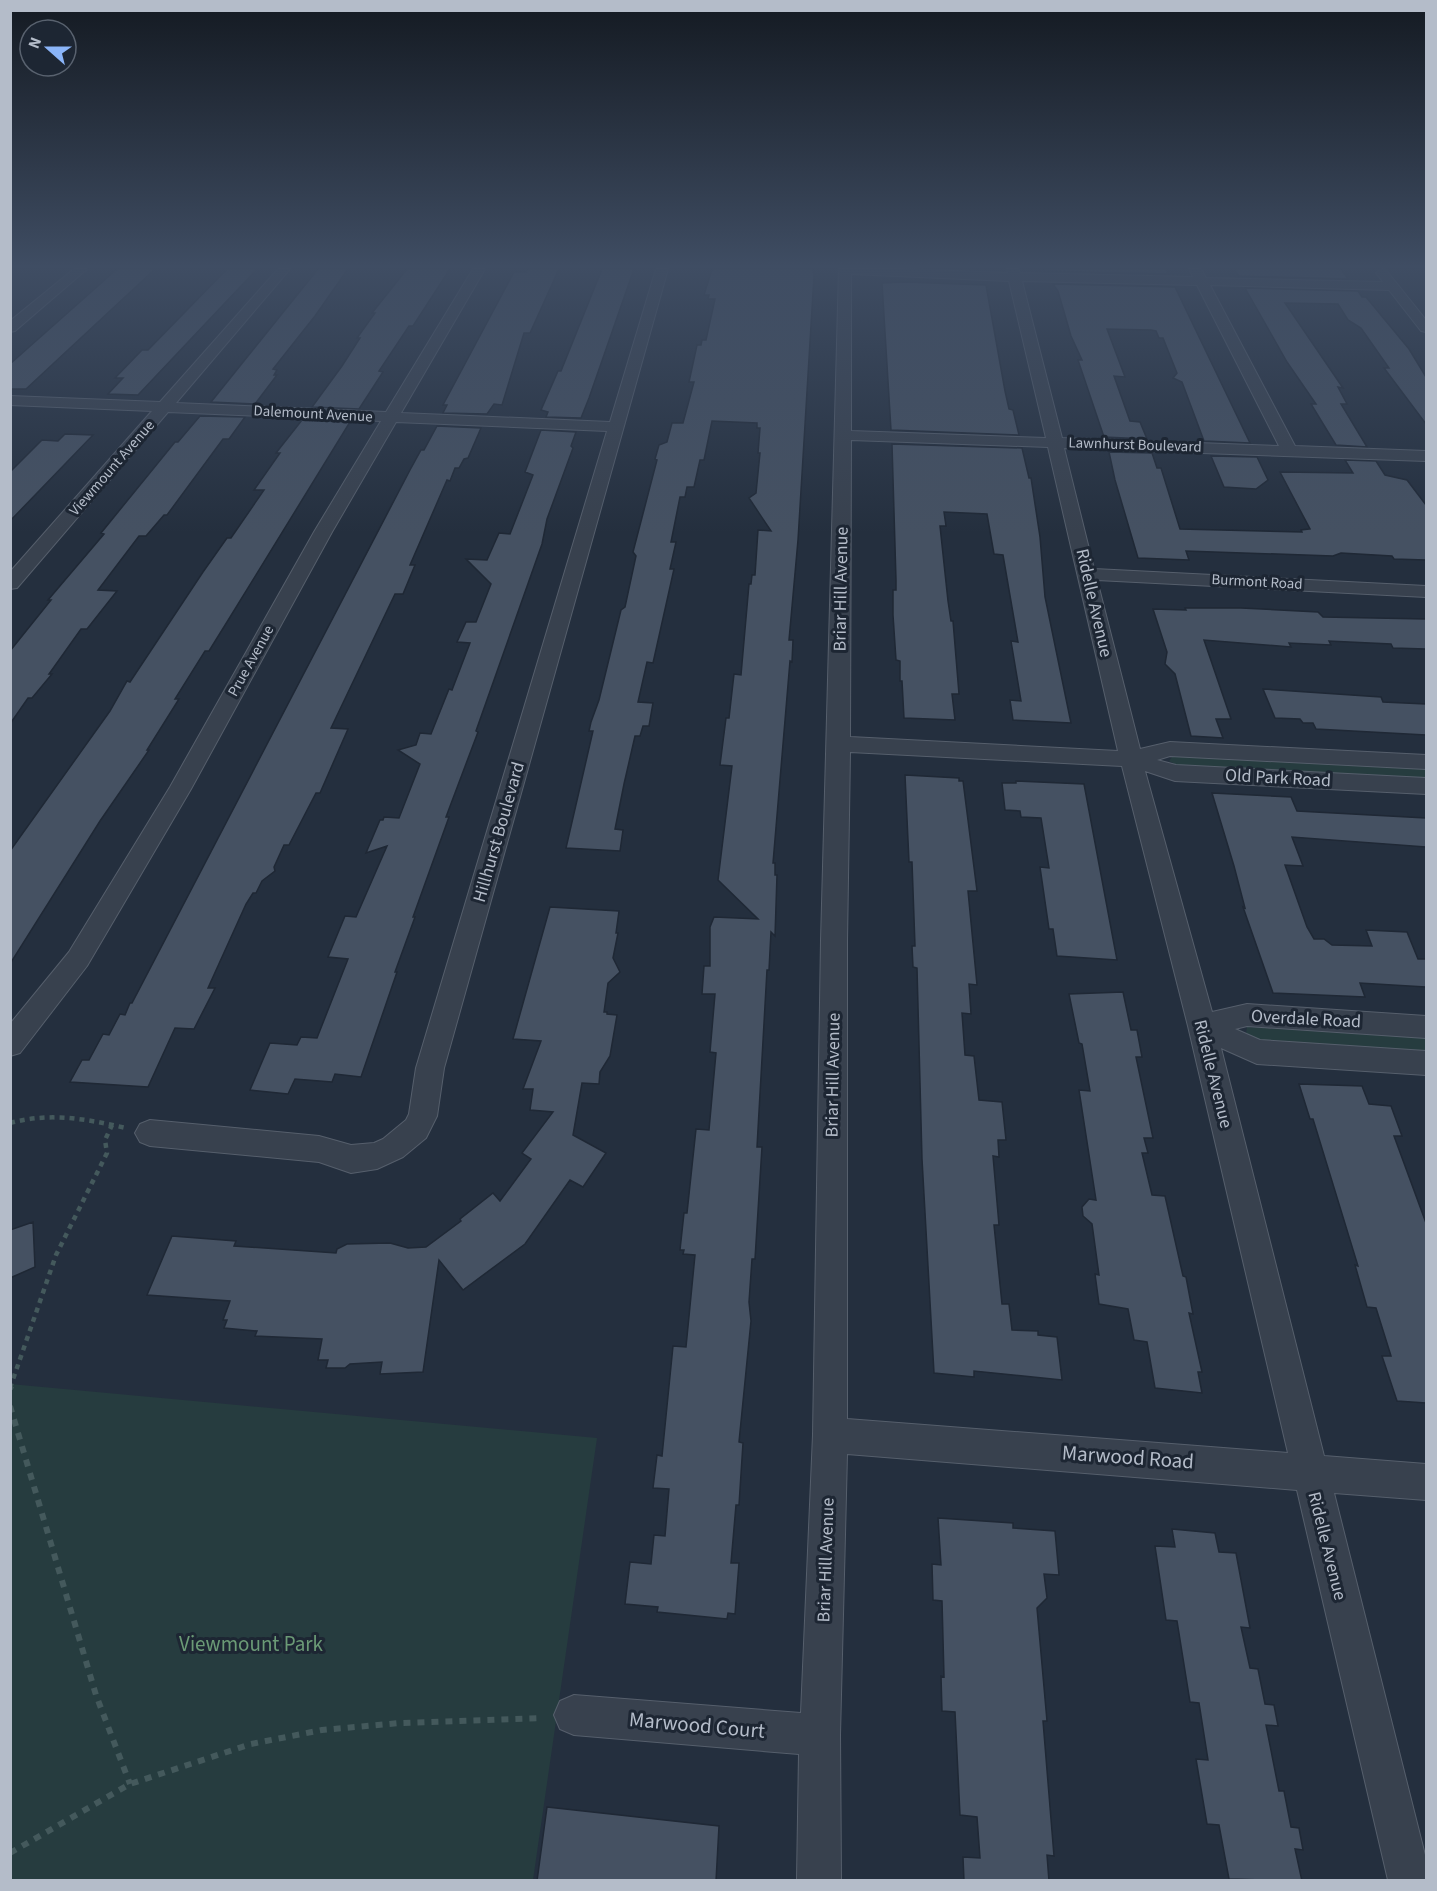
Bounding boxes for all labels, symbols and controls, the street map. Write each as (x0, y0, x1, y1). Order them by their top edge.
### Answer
north arrow (18, 18, 78, 78)
text: N (23, 34, 47, 52)
street label: Dalemount Avenue (253, 400, 373, 428)
street label: Viewmount Avenue (64, 415, 160, 521)
street label: Lawnhurst Boulevard (1068, 432, 1202, 458)
street label: Briar Hill Avenue (827, 526, 855, 652)
street label: Ridelle Avenue (1069, 546, 1119, 660)
street label: Burmont Road (1211, 569, 1303, 595)
street label: Prue Avenue (223, 622, 279, 700)
street label: Hillhurst Boulevard (467, 759, 531, 905)
street label: Old Park Road (1224, 763, 1332, 793)
street label: Overdale Road (1250, 1004, 1362, 1034)
street label: Briar Hill Avenue (819, 1012, 847, 1138)
street label: Ridelle Avenue (1187, 1017, 1239, 1131)
street label: Marwood Road (1061, 1437, 1195, 1477)
street label: Ridelle Avenue (1301, 1489, 1353, 1603)
street label: Briar Hill Avenue (811, 1497, 841, 1623)
park label: Viewmount Park (179, 1629, 324, 1659)
street label: Marwood Court (628, 1704, 766, 1746)

